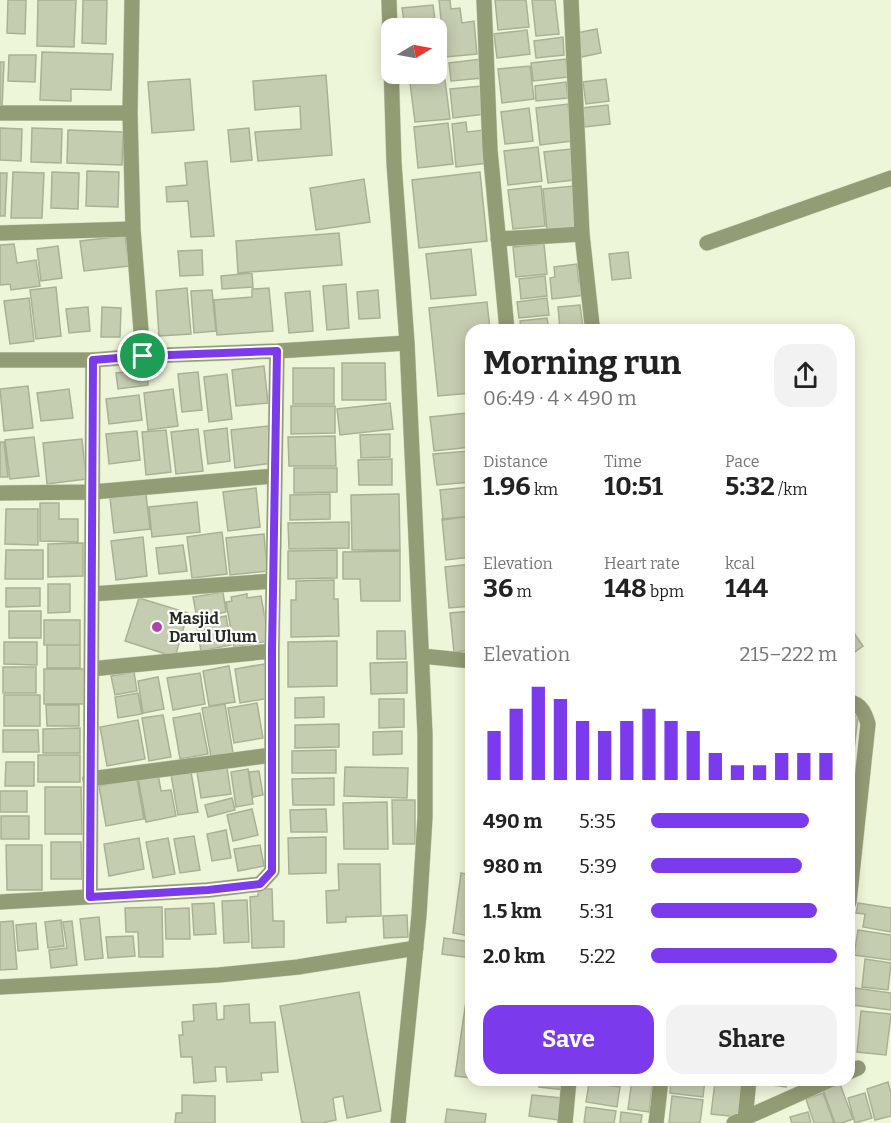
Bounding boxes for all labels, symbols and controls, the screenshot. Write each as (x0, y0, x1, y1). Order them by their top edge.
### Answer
north arrow (381, 18, 447, 84)
map controls (381, 18, 447, 84)
pin (117, 330, 168, 381)
icon: arrive (126, 339, 159, 372)
text: Morning run (483, 343, 681, 383)
button: share (774, 344, 837, 407)
text: 06:49 · 4 × 490 m (483, 386, 637, 410)
text: Distance (483, 452, 548, 471)
text: Time (604, 452, 642, 471)
text: Pace (725, 452, 760, 471)
text: 1.96 (483, 471, 531, 502)
text: 10:51 (604, 471, 663, 502)
text: 5:32 (725, 471, 775, 502)
text: km (531, 480, 558, 499)
text: /km (775, 480, 807, 499)
text: Elevation (483, 554, 553, 573)
text: Heart rate (604, 554, 680, 573)
text: kcal (725, 554, 755, 573)
text: 36 (483, 573, 513, 604)
text: 148 (604, 573, 647, 604)
text: 144 (725, 573, 768, 604)
text: m (513, 582, 532, 601)
text: bpm (647, 582, 684, 601)
place label: Masjid Darul Ulum (169, 609, 258, 646)
marker: Masjid Darul Ulum (150, 620, 164, 634)
text: Elevation (483, 642, 570, 666)
text: 215–222 m (740, 642, 837, 666)
text: 490 m (483, 809, 542, 833)
text: 5:35 (579, 809, 616, 833)
text: 980 m (483, 854, 542, 878)
text: 5:39 (579, 854, 617, 878)
text: 1.5 km (483, 899, 542, 923)
text: 5:31 (579, 899, 613, 923)
text: 2.0 km (483, 944, 545, 968)
text: 5:22 (579, 944, 616, 968)
button: Save (483, 1005, 654, 1074)
button: Share (666, 1005, 837, 1074)

